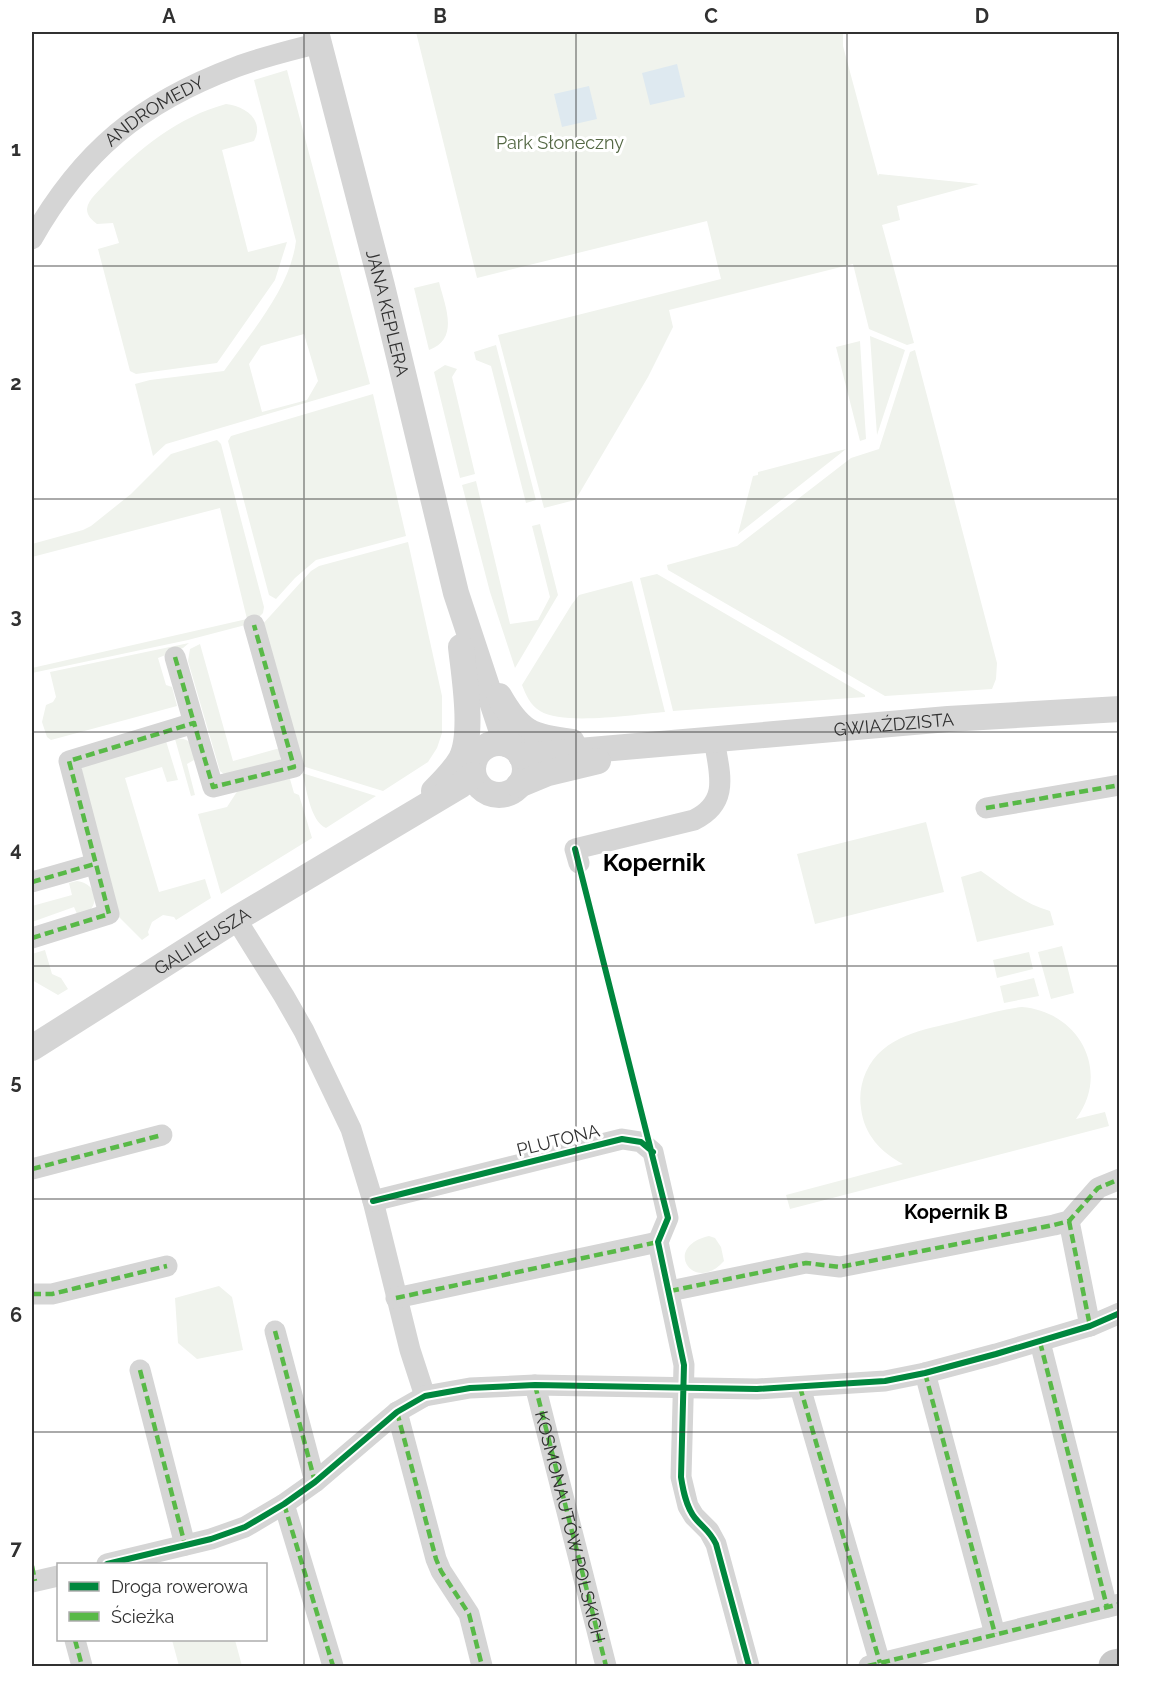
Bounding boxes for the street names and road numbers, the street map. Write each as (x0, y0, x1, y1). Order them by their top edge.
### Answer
street label: ANDROMEDY (100, 71, 207, 150)
street label: JANA KEPLERA (362, 247, 414, 378)
street label: GWIAŹDZISTA (833, 708, 955, 739)
street label: GALILEUSZA (150, 903, 254, 979)
street label: PLUTONA (514, 1120, 602, 1160)
street label: KOSMONAUTÓW POLSKICH (531, 1409, 610, 1645)

